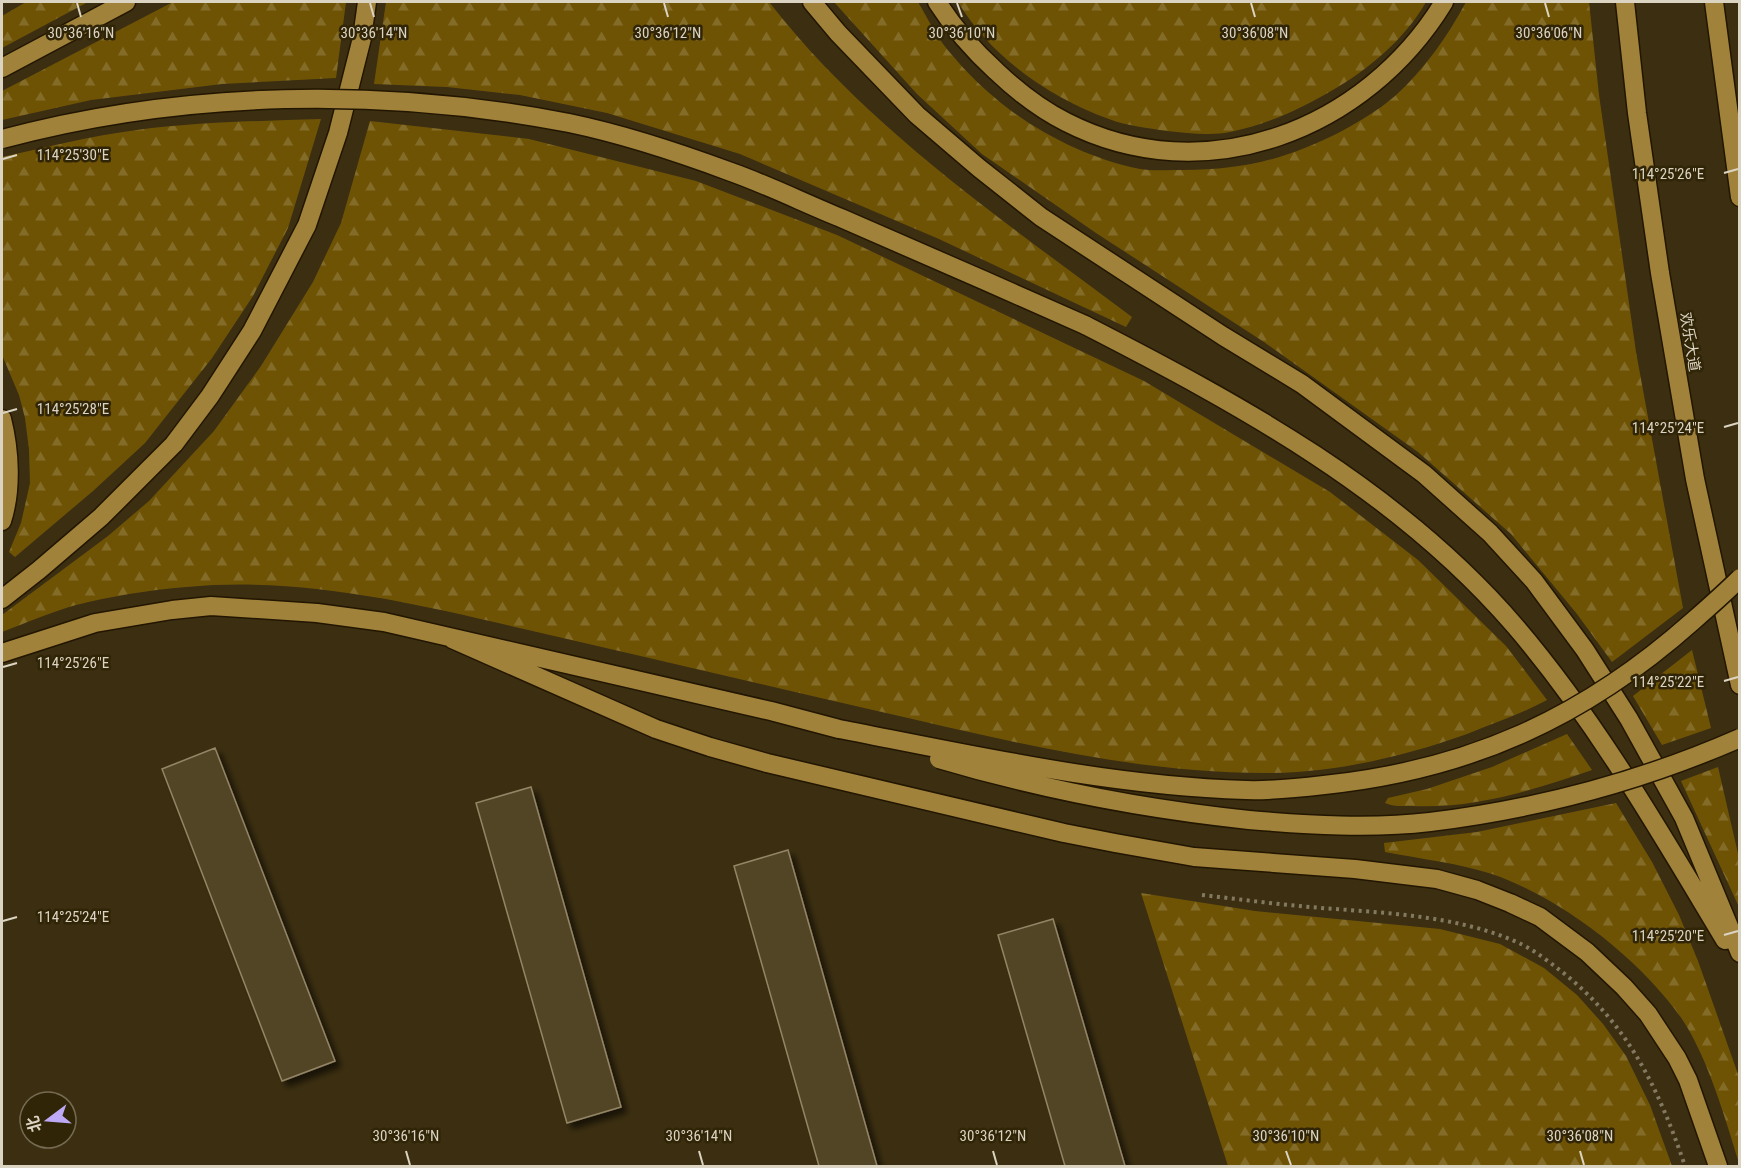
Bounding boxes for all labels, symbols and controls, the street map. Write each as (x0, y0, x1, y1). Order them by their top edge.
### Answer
text: 30°36'16"N (48, 24, 114, 42)
text: 30°36'14"N (341, 24, 407, 42)
text: 30°36'12"N (635, 24, 701, 42)
text: 30°36'10"N (929, 24, 995, 42)
text: 30°36'08"N (1222, 24, 1288, 42)
text: 30°36'06"N (1516, 24, 1582, 42)
text: 114°25'30"E (37, 146, 109, 164)
text: 114°25'26"E (1632, 165, 1704, 183)
street label: 欢乐大道 (1676, 311, 1704, 373)
text: 114°25'28"E (37, 400, 109, 418)
text: 114°25'24"E (1632, 419, 1704, 437)
text: 114°25'26"E (37, 654, 109, 672)
text: 114°25'22"E (1632, 673, 1704, 691)
text: 114°25'24"E (37, 908, 109, 926)
text: 114°25'20"E (1632, 927, 1704, 945)
north arrow (18, 1090, 78, 1150)
text: 北 (23, 1114, 45, 1134)
text: 30°36'16"N (373, 1127, 439, 1145)
text: 30°36'14"N (666, 1127, 732, 1145)
text: 30°36'12"N (960, 1127, 1026, 1145)
text: 30°36'10"N (1253, 1127, 1319, 1145)
text: 30°36'08"N (1547, 1127, 1613, 1145)

